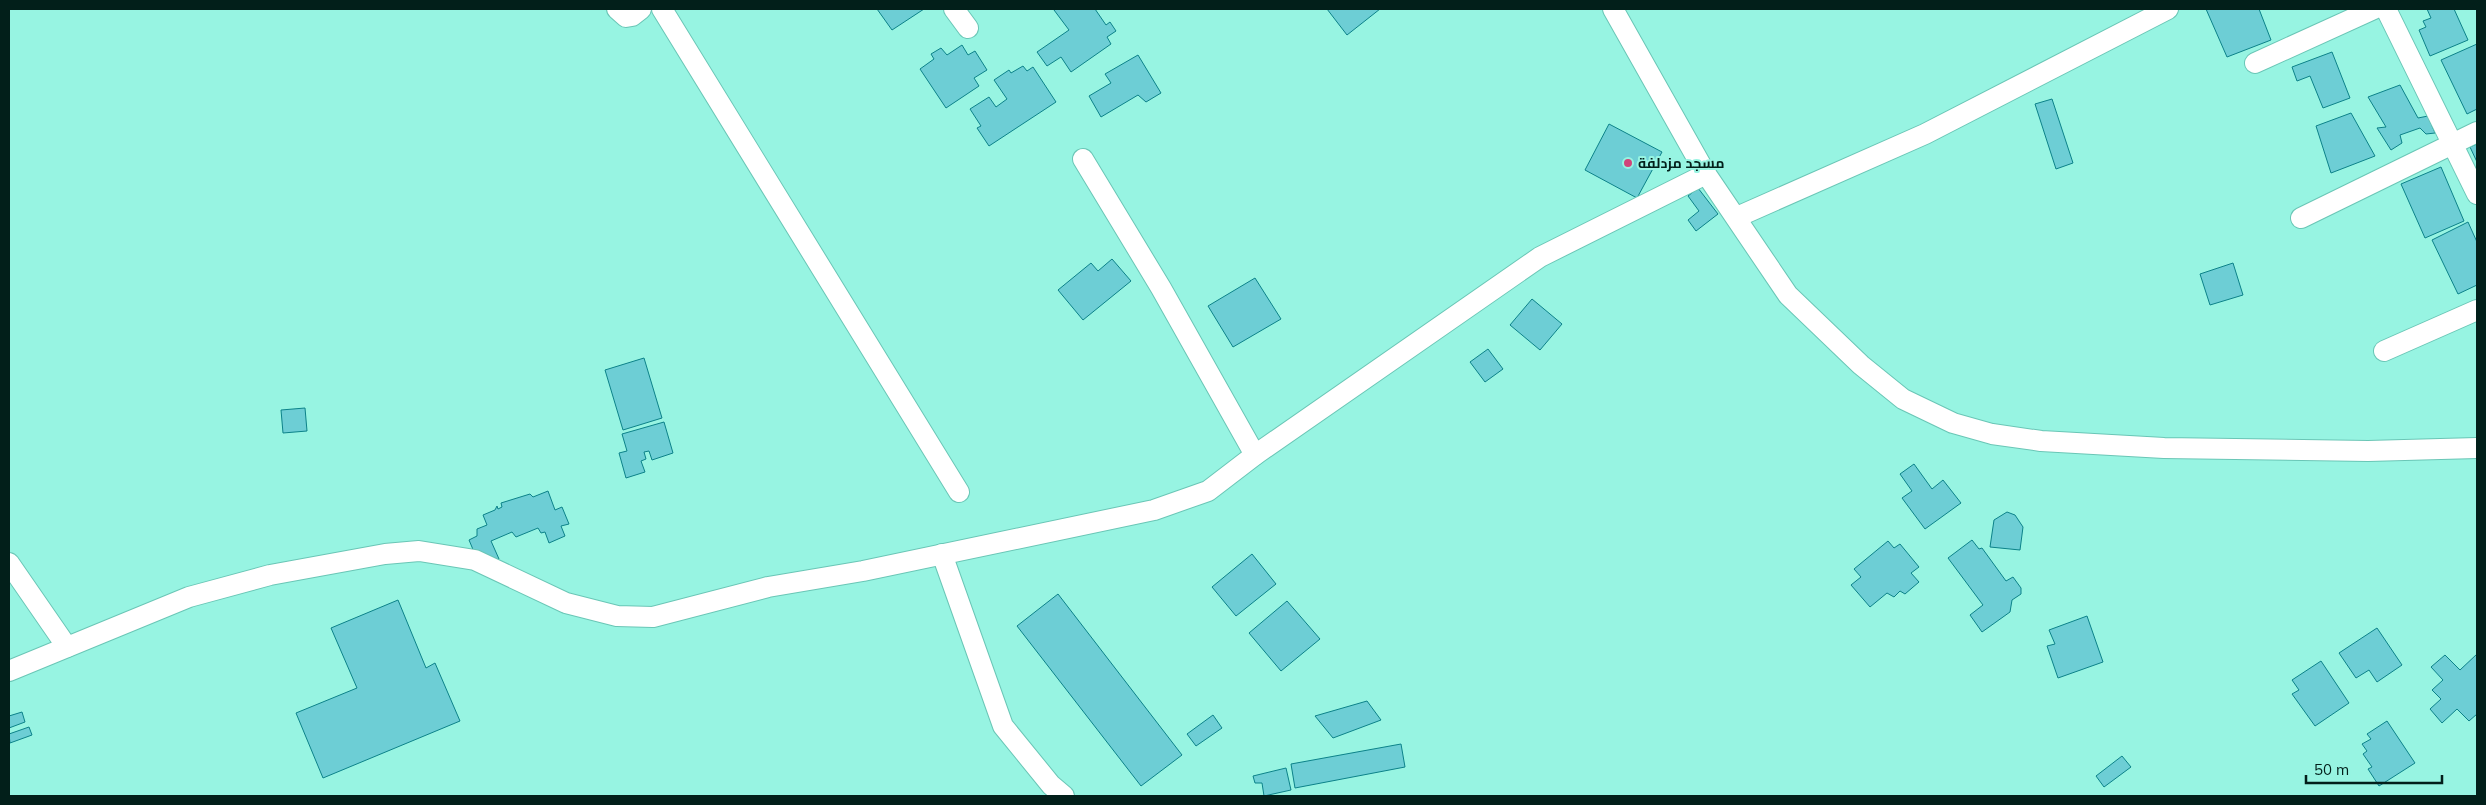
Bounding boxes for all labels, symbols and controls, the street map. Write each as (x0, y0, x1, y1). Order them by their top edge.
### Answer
place label: مسجد مزدلفة (1638, 154, 1724, 172)
marker: مسجد مزدلفة (1622, 157, 1634, 169)
scale bar (2306, 752, 2442, 784)
text: 50 m (2314, 760, 2349, 779)

